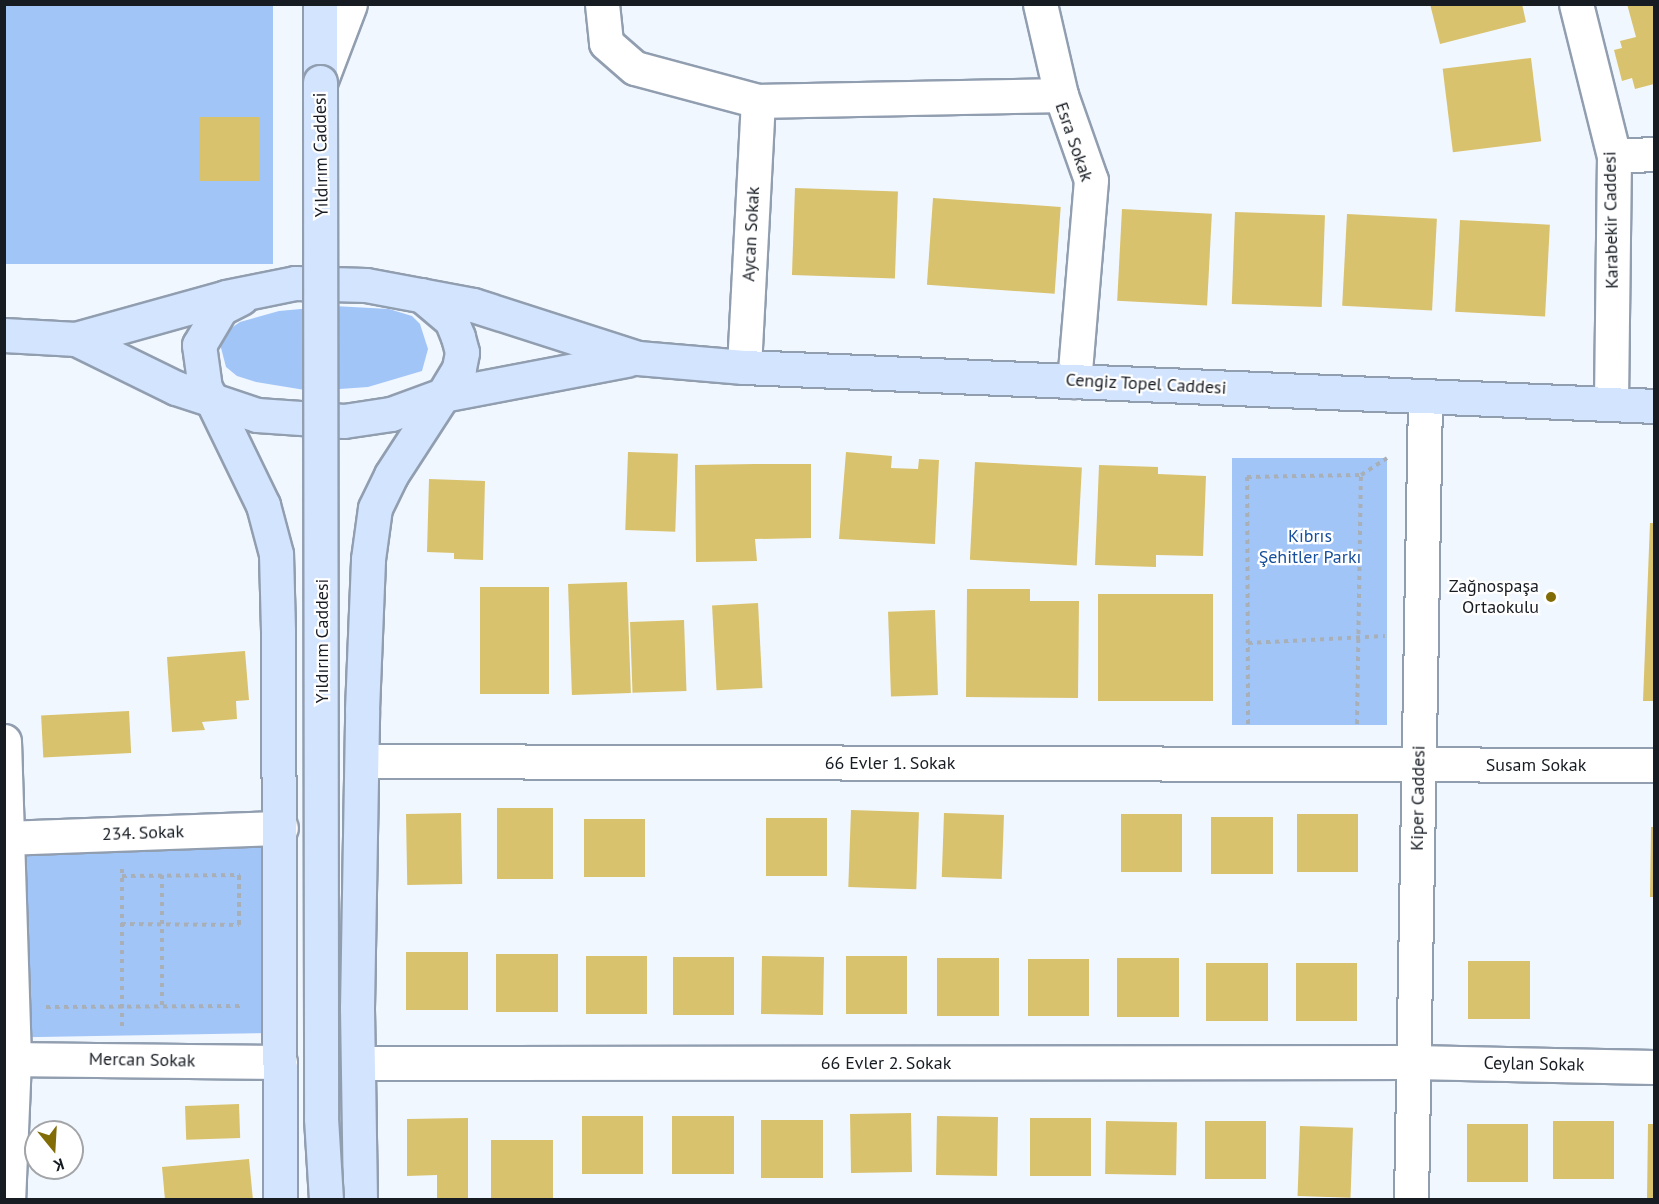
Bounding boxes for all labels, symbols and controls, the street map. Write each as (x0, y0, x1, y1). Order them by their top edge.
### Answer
street label: Yıldırım Caddesi (309, 92, 333, 218)
street label: Esra Sokak (1050, 100, 1098, 184)
street label: Karabekir Caddesi (1599, 151, 1623, 289)
street label: Aycan Sokak (738, 186, 764, 282)
street label: Cengiz Topel Caddesi (1065, 369, 1227, 399)
park label: Kıbrıs Şehitler Parkı (1259, 526, 1361, 568)
place label: Zağnospaşa Ortaokulu (1449, 576, 1539, 618)
street label: Yıldırım Caddesi (311, 579, 333, 703)
marker: Zağnospaşa Ortaokulu (1544, 590, 1558, 604)
street label: Kiper Caddesi (1406, 745, 1430, 851)
street label: 66 Evler 1. Sokak (824, 752, 956, 774)
street label: Susam Sokak (1486, 754, 1586, 776)
street label: 234. Sokak (101, 821, 185, 845)
street label: Mercan Sokak (89, 1048, 195, 1072)
street label: 66 Evler 2. Sokak (820, 1052, 952, 1074)
street label: Ceylan Sokak (1483, 1052, 1585, 1076)
north arrow (24, 1120, 84, 1180)
text: K (51, 1154, 67, 1176)

